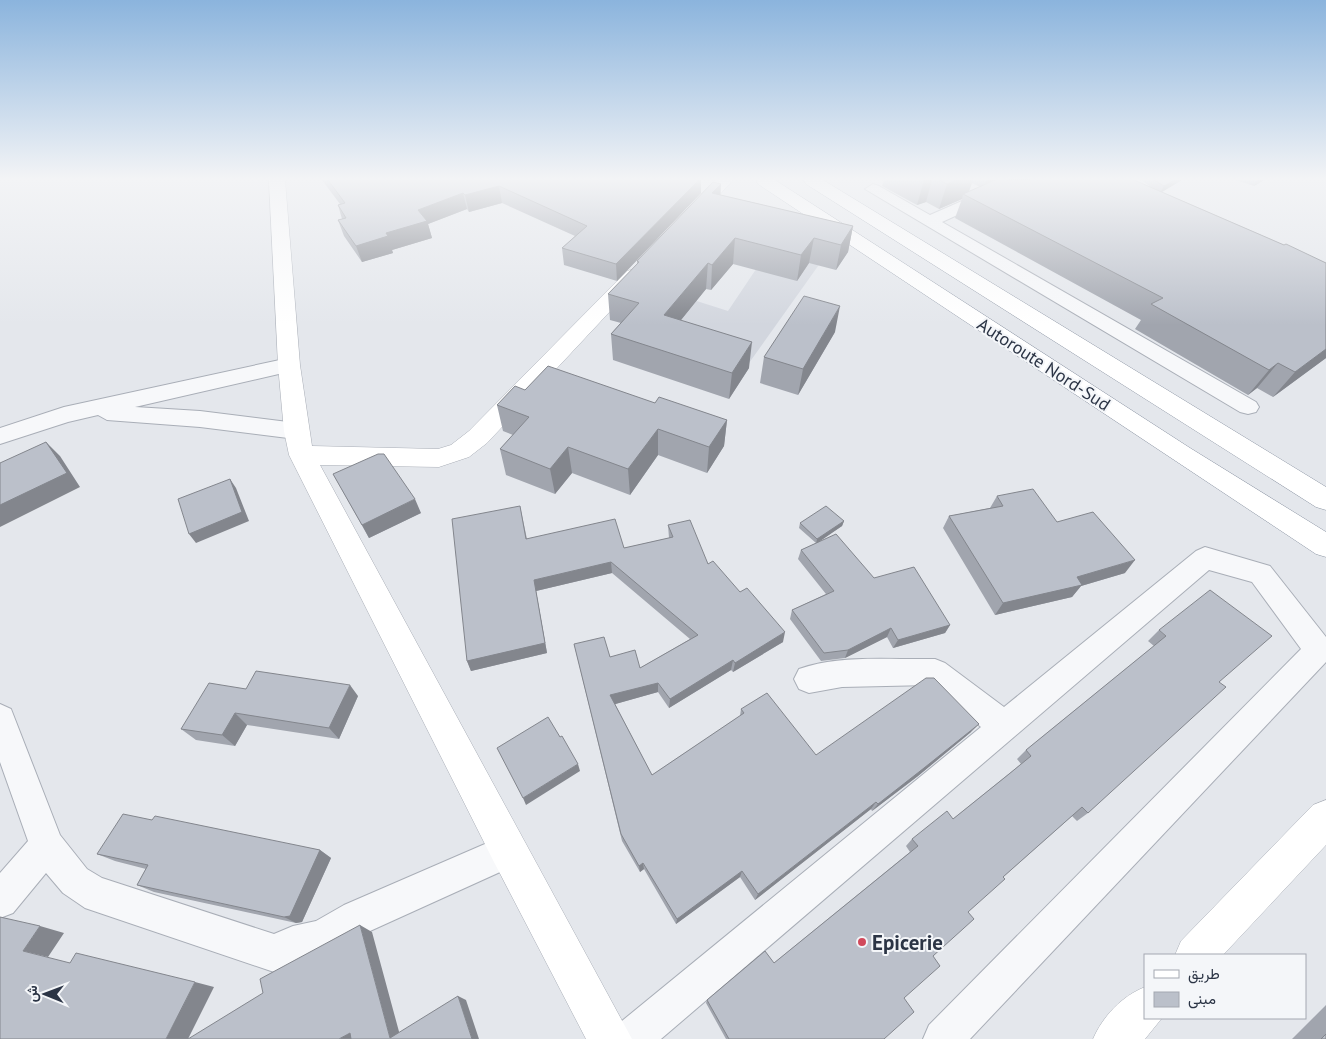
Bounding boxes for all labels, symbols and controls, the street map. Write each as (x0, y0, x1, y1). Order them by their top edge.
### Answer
street label: Autoroute Nord-Sud (973, 312, 1115, 416)
place label: Epicerie (872, 929, 943, 956)
marker: Epicerie (856, 936, 868, 948)
legend (1144, 954, 1306, 1019)
text: طريق (1188, 964, 1220, 984)
north arrow (20, 969, 70, 1019)
text: ش (23, 985, 41, 1002)
text: مبنى (1188, 989, 1216, 1009)

